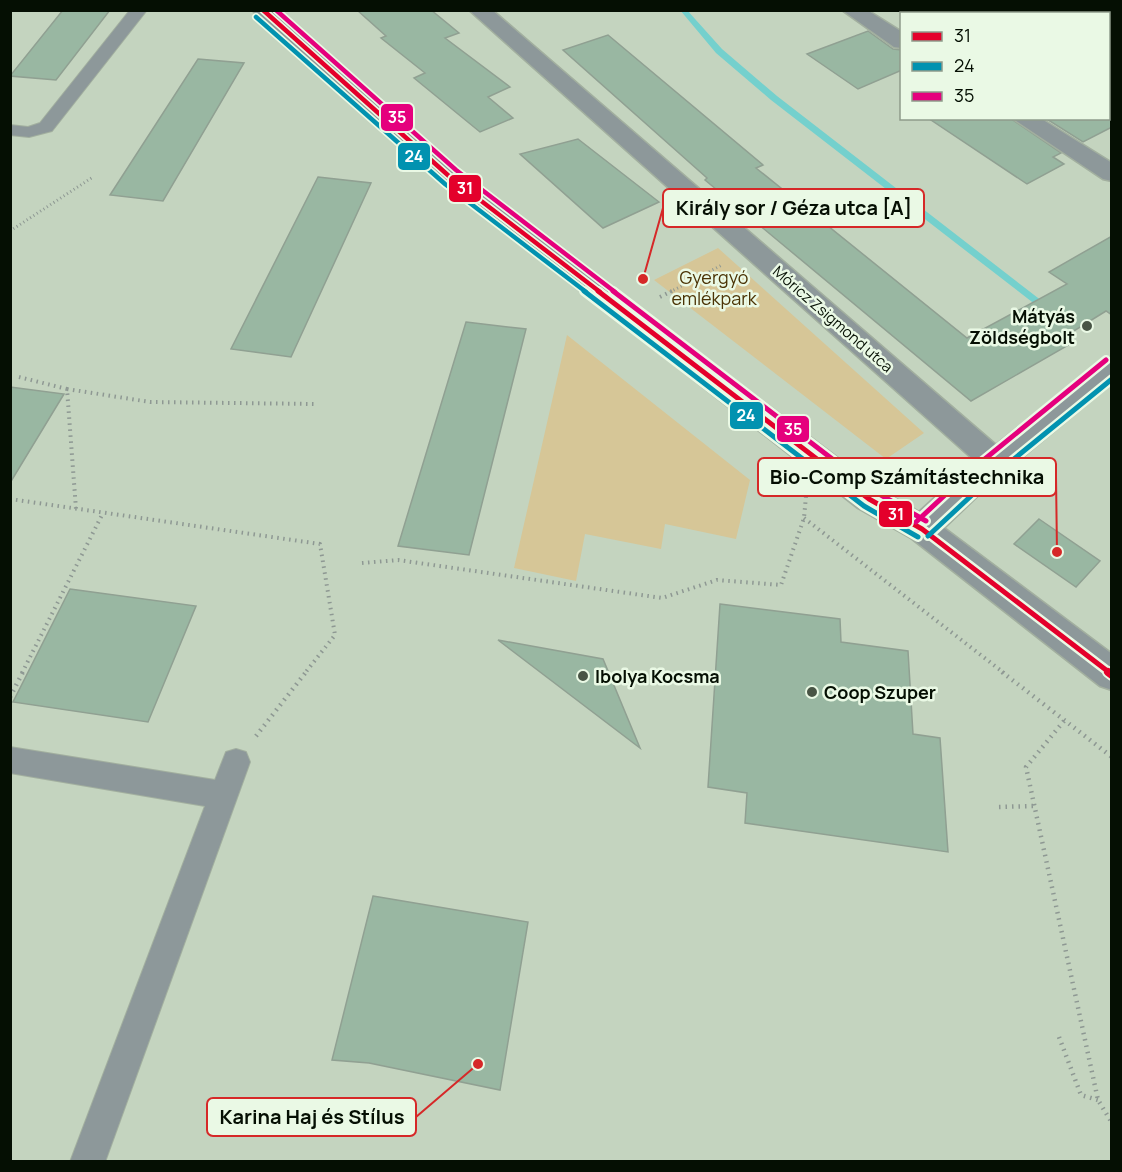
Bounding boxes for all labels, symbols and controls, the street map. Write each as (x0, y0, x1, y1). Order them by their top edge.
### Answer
legend (900, 12, 1110, 120)
text: 31 (954, 23, 971, 47)
text: 24 (954, 53, 975, 77)
text: 35 (954, 83, 974, 107)
line badge: 35 (380, 103, 414, 132)
text: 35 (388, 106, 406, 128)
line badge: 24 (397, 142, 431, 171)
text: 24 (405, 145, 423, 167)
line badge: 31 (448, 174, 482, 203)
text: 31 (457, 177, 473, 199)
callout: Király sor / Géza utca [A] (663, 189, 924, 227)
text: Király sor / Géza utca [A] (676, 194, 912, 221)
street label: Móricz Zsigmond utca (769, 261, 897, 377)
park label: Gyergyó emlékpark (671, 265, 758, 310)
place label: Mátyás Zöldségbolt (969, 304, 1075, 349)
marker: Mátyás Zöldségbolt (1080, 319, 1094, 333)
line badge: 24 (729, 401, 764, 430)
text: 24 (737, 404, 755, 426)
line badge: 35 (776, 415, 810, 443)
text: 35 (784, 418, 802, 440)
callout: Bio-Comp Számítástechnika (758, 458, 1056, 496)
text: Bio-Comp Számítástechnika (770, 463, 1044, 490)
line badge: 31 (878, 500, 913, 528)
text: 31 (888, 503, 904, 525)
place label: Ibolya Kocsma (595, 664, 720, 688)
marker: Ibolya Kocsma (576, 669, 590, 683)
place label: Coop Szuper (824, 680, 936, 704)
marker: Coop Szuper (805, 685, 819, 699)
callout: Karina Haj és Stílus (207, 1098, 416, 1136)
text: Karina Haj és Stílus (219, 1103, 405, 1130)

